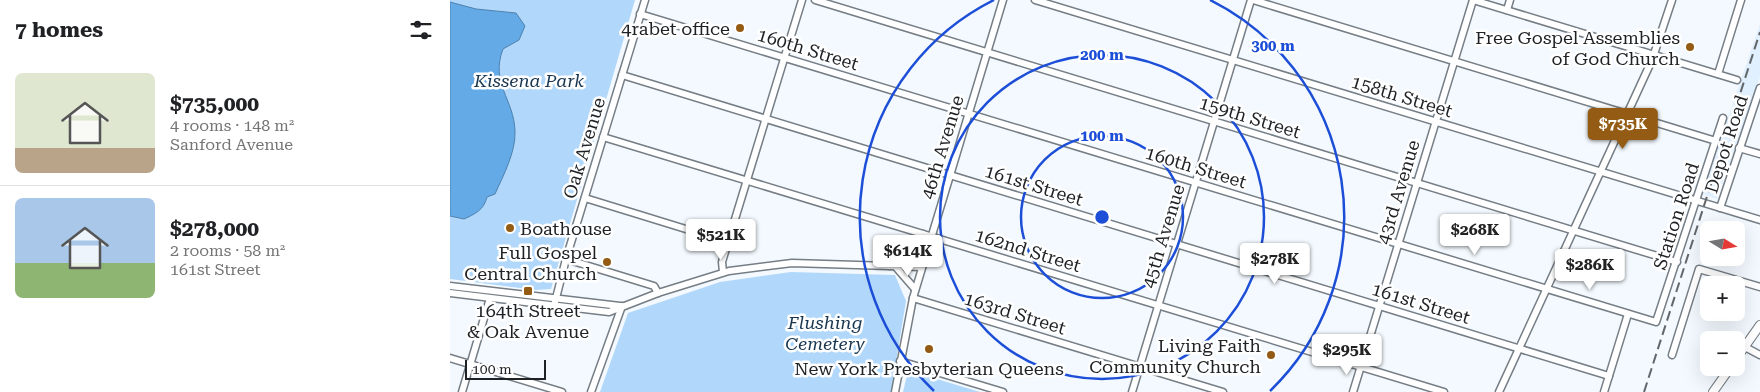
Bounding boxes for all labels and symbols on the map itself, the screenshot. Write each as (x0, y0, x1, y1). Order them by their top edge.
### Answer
place label: 4rabet office (621, 18, 730, 39)
marker: 4rabet office (734, 22, 746, 34)
street label: 160th Street (755, 24, 861, 74)
place label: Free Gospel Assemblies of God Church (1475, 27, 1680, 69)
text: 300 m (1251, 37, 1295, 55)
marker: Free Gospel Assemblies of God Church (1684, 41, 1696, 53)
text: 200 m (1080, 46, 1124, 64)
park label: Kissena Park (473, 70, 584, 91)
street label: 158th Street (1349, 71, 1455, 121)
street label: 46th Avenue (916, 92, 968, 202)
street label: 159th Street (1197, 92, 1303, 142)
street label: Depot Road (1700, 92, 1752, 196)
street label: Oak Avenue (559, 95, 609, 201)
pin: $735K (1588, 108, 1658, 150)
text: 100 m (1080, 127, 1124, 145)
street label: 43rd Avenue (1372, 137, 1424, 247)
street label: 160th Street (1143, 142, 1249, 192)
street label: Station Road (1649, 159, 1703, 272)
street label: 161st Street (982, 160, 1086, 210)
street label: 45th Avenue (1137, 181, 1189, 291)
centre of rings (1093, 208, 1111, 226)
pin: $268K (1440, 214, 1510, 256)
place label: Boathouse (520, 218, 612, 239)
pin: $521K (686, 218, 756, 261)
north arrow (1700, 221, 1745, 266)
marker: Boathouse (504, 222, 516, 234)
street label: 162nd Street (973, 224, 1084, 276)
pin: $614K (873, 234, 943, 277)
place label: Full Gospel Central Church (464, 242, 597, 284)
pin: $278K (1240, 242, 1310, 285)
pin: $286K (1555, 248, 1625, 291)
marker: Full Gospel Central Church (601, 256, 613, 268)
street label: 161st Street (1369, 278, 1473, 328)
marker: 164th Street & Oak Avenue (522, 285, 534, 297)
street label: 163rd Street (962, 288, 1069, 338)
place label: 164th Street & Oak Avenue (467, 300, 589, 342)
park label: Flushing Cemetery (785, 312, 866, 354)
pin: $295K (1312, 334, 1382, 376)
place label: Living Faith Community Church (1089, 335, 1261, 377)
marker: New York Presbyterian Queens (923, 343, 935, 355)
marker: Living Faith Community Church (1265, 349, 1277, 361)
scale bar (465, 357, 546, 380)
place label: New York Presbyterian Queens (794, 358, 1064, 379)

